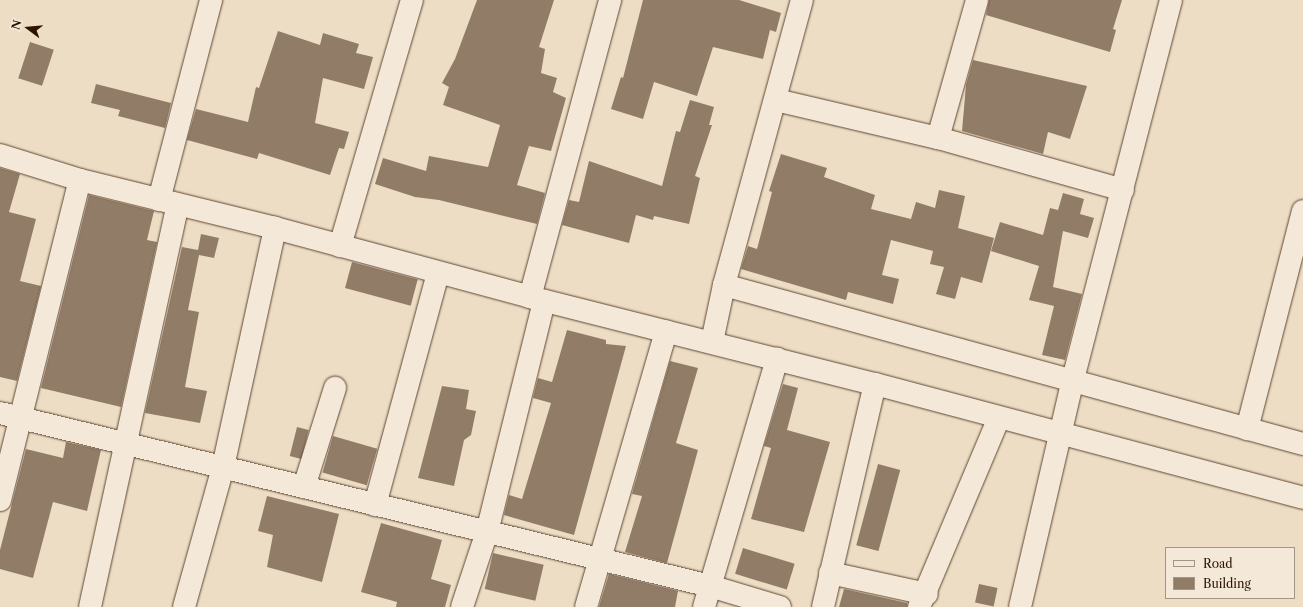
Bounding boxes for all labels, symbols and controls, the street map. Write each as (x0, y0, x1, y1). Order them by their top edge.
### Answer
north arrow (8, 8, 48, 48)
text: N (8, 18, 25, 31)
legend (1165, 547, 1295, 599)
text: Road (1203, 556, 1233, 571)
text: Building (1203, 576, 1251, 591)

